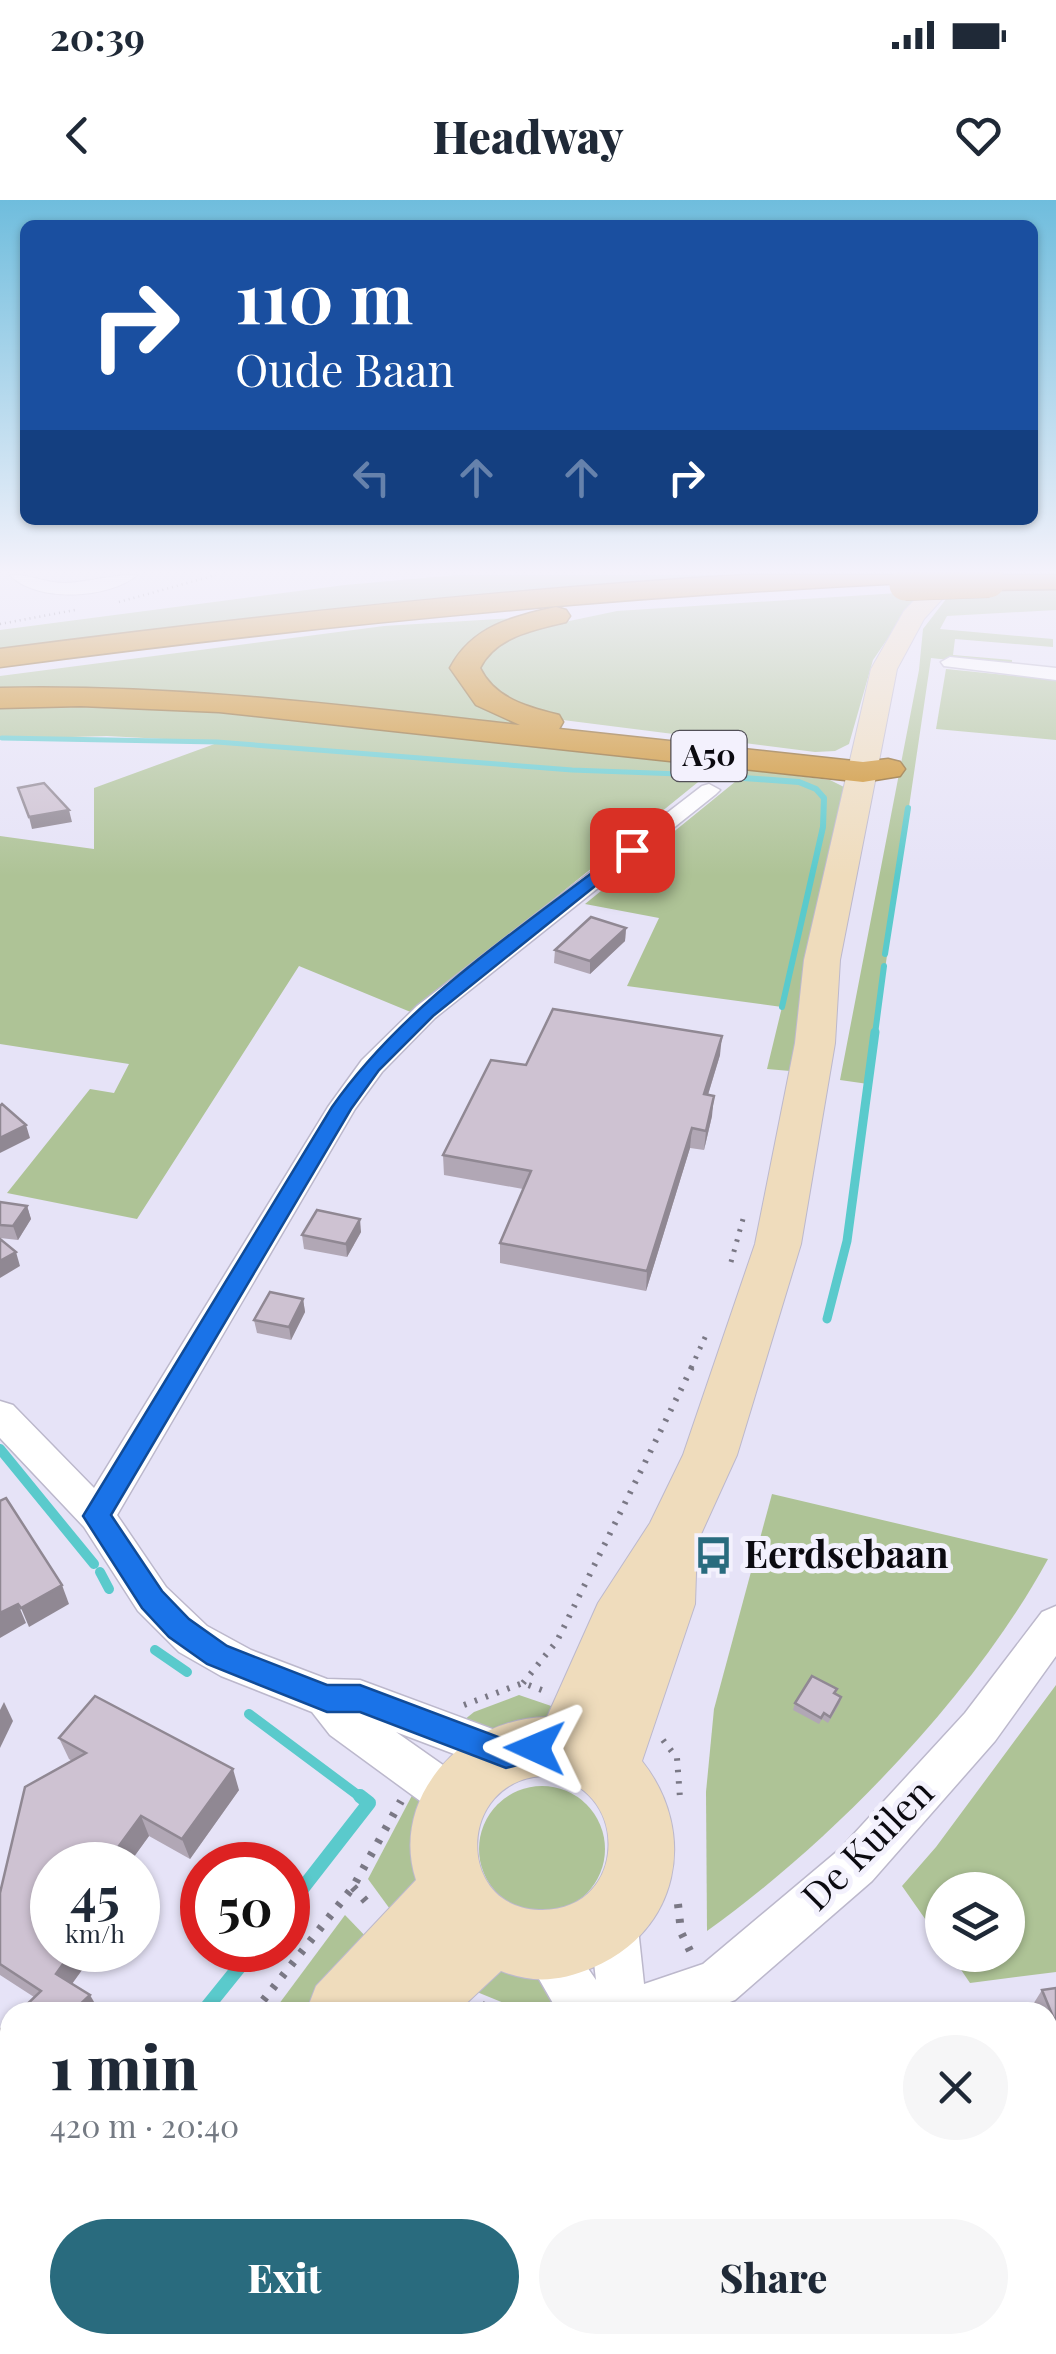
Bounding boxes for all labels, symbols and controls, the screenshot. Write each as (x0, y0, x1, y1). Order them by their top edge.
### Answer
text: 20:39 (50, 10, 145, 61)
text: Headway (433, 105, 623, 165)
icon: back (50, 108, 105, 163)
icon: heart (951, 108, 1006, 163)
text: 110 m (235, 248, 413, 342)
icon: right (70, 260, 200, 390)
text: Oude Baan (235, 338, 454, 398)
icon: left (344, 450, 399, 505)
icon: ahead (449, 450, 504, 505)
icon: ahead (554, 450, 609, 505)
icon: right (659, 450, 714, 505)
road number: A50 (672, 731, 746, 781)
pin (590, 808, 675, 893)
icon: arrive (605, 823, 660, 878)
place label: Eerdsebaan (744, 1527, 949, 1578)
bus stop icon: Eerdsebaan (693, 1534, 735, 1576)
position arrow (483, 1696, 587, 1800)
street label: De Kuilen (789, 1766, 943, 1920)
speed limit sign: 50 (180, 1842, 310, 1972)
text: 45 (70, 1861, 120, 1928)
map controls (925, 1872, 1025, 1972)
button: layers (925, 1872, 1025, 1972)
text: km/h (65, 1916, 125, 1949)
text: 1 min (50, 2025, 198, 2105)
button: close (903, 2035, 1008, 2140)
text: 420 m · 20:40 (50, 2103, 239, 2146)
button: Exit (50, 2219, 519, 2334)
button: Share (539, 2219, 1008, 2334)

